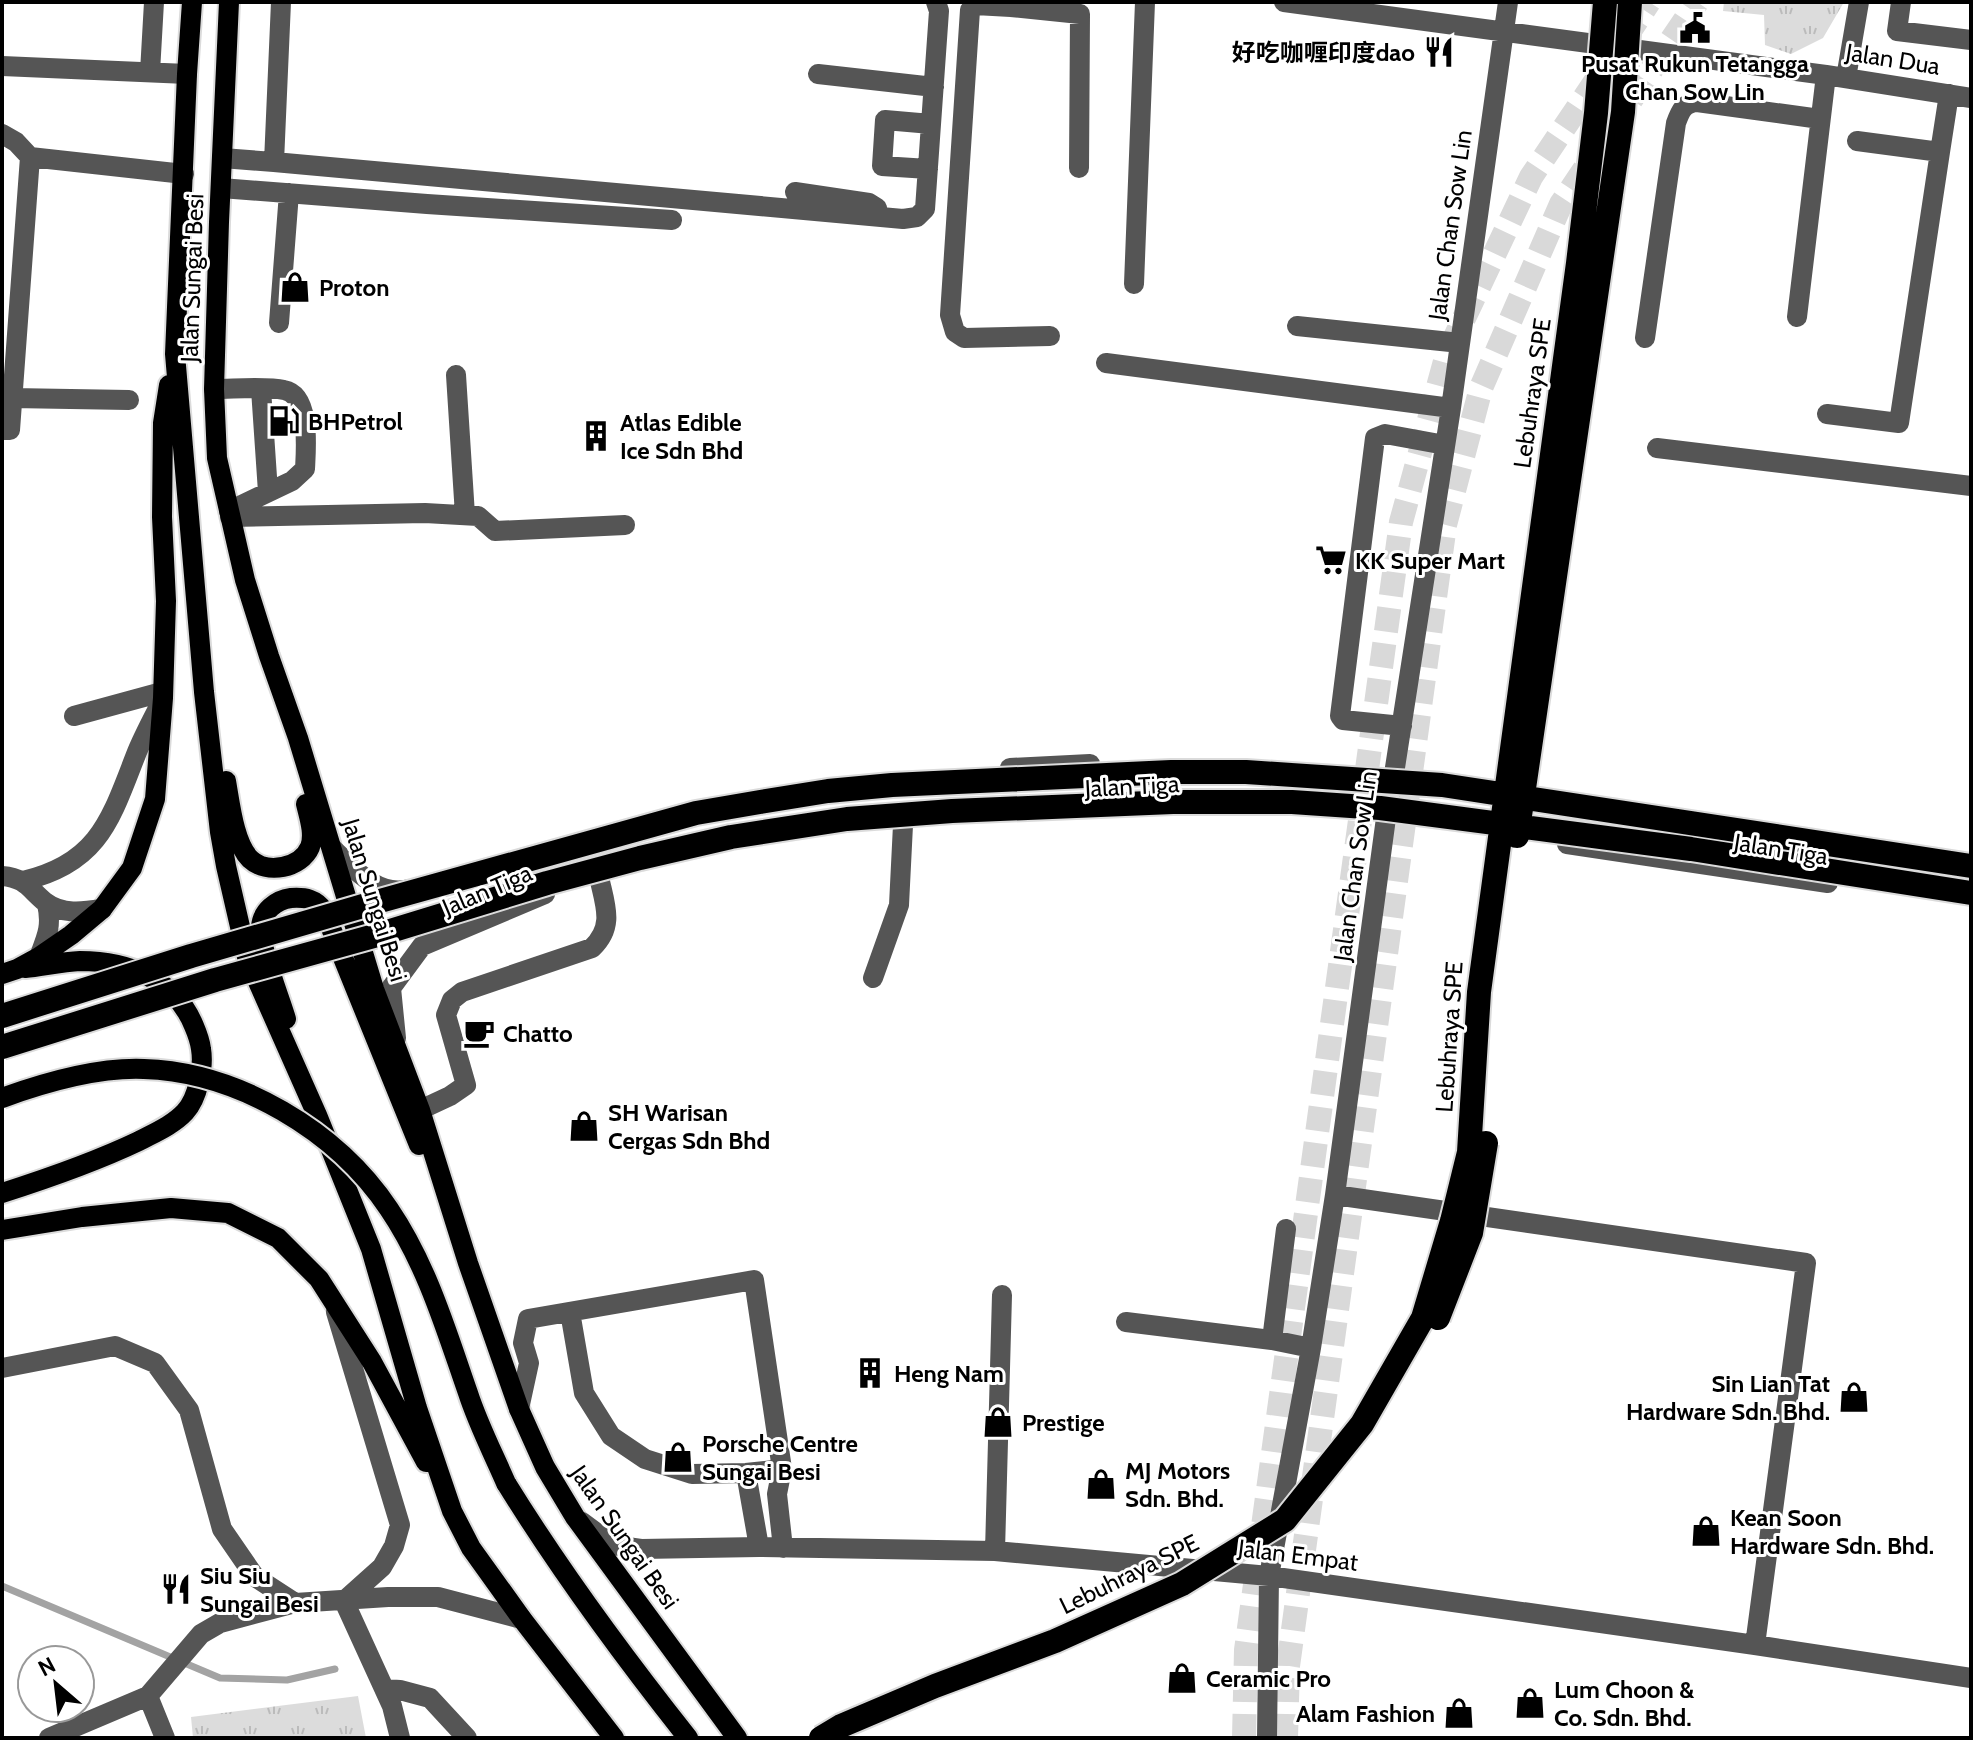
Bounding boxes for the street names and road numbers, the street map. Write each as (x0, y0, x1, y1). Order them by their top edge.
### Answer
street label: Jalan Dua (1843, 37, 1943, 81)
street label: Jalan Chan Sow Lin (1422, 128, 1478, 323)
street label: Jalan Sungai Besi (175, 193, 209, 364)
street label: Lebuhraya SPE (1507, 316, 1557, 470)
street label: Jalan Tiga (1083, 769, 1180, 803)
street label: Jalan Chan Sow Lin (1327, 769, 1383, 964)
street label: Jalan Sungai Besi (336, 814, 414, 985)
street label: Jalan Tiga (1731, 827, 1830, 871)
street label: Jalan Tiga (437, 858, 537, 922)
street label: Lebuhraya SPE (1429, 960, 1469, 1114)
street label: Jalan Sungai Besi (564, 1459, 685, 1614)
street label: Lebuhraya SPE (1055, 1528, 1203, 1620)
street label: Jalan Empat (1236, 1533, 1359, 1577)

